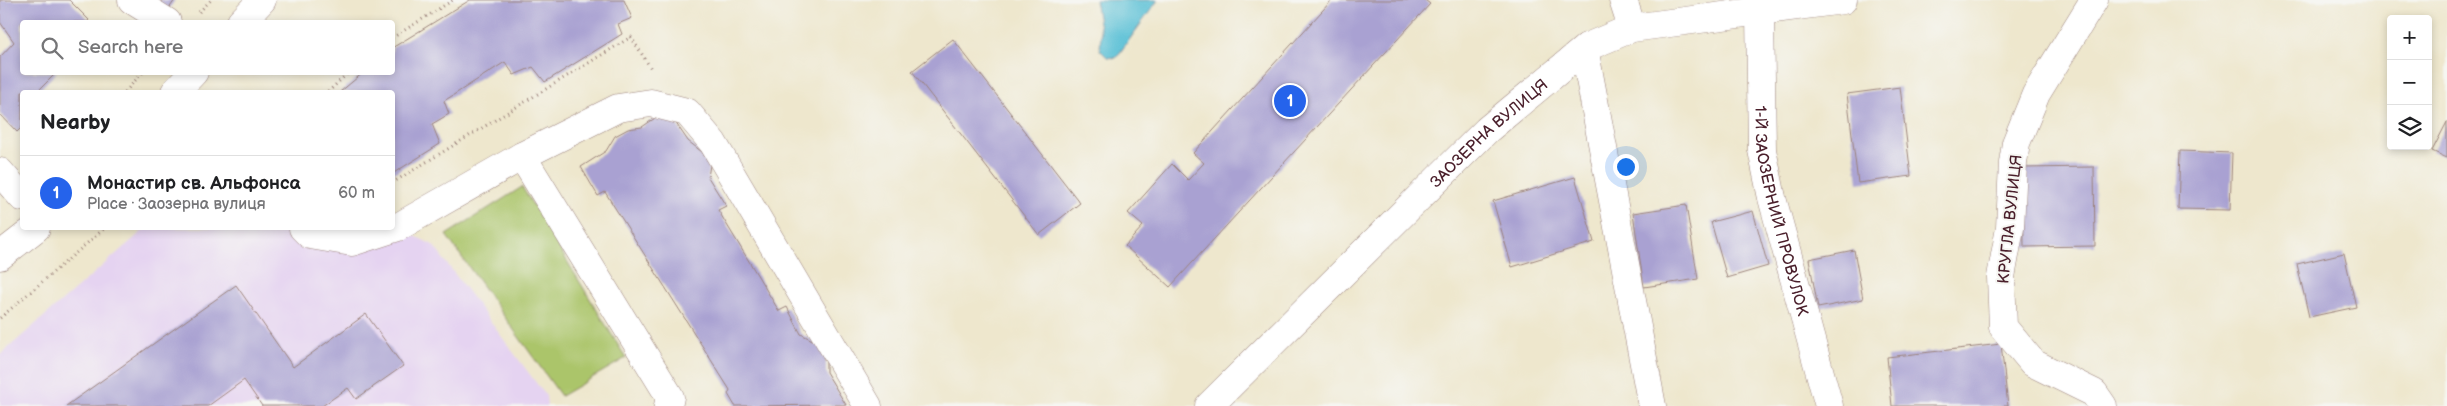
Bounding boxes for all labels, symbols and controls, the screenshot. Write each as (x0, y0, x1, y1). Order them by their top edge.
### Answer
map controls (2387, 15, 2432, 150)
button: + (2387, 15, 2432, 60)
search box (20, 20, 395, 75)
icon: search (38, 34, 66, 62)
text: Search here (78, 36, 183, 59)
button: − (2387, 60, 2432, 105)
street label: ЗАОЗЕРНА ВУЛИЦЯ (1427, 76, 1552, 192)
pin: 1 (1274, 82, 1306, 120)
street label: 1-Й ЗАОЗЕРНИЙ ПРОВУЛОК (1750, 105, 1812, 319)
button: layers (2387, 105, 2432, 150)
text: Nearby (40, 110, 110, 135)
your location (1613, 154, 1639, 180)
street label: КРУГЛА ВУЛИЦЯ (1994, 154, 2027, 285)
text: Монастир св. Альфонса (87, 172, 301, 195)
text: 1 (53, 184, 59, 203)
text: 60 m (338, 184, 375, 203)
text: Place · Заозерна вулиця (87, 195, 266, 214)

